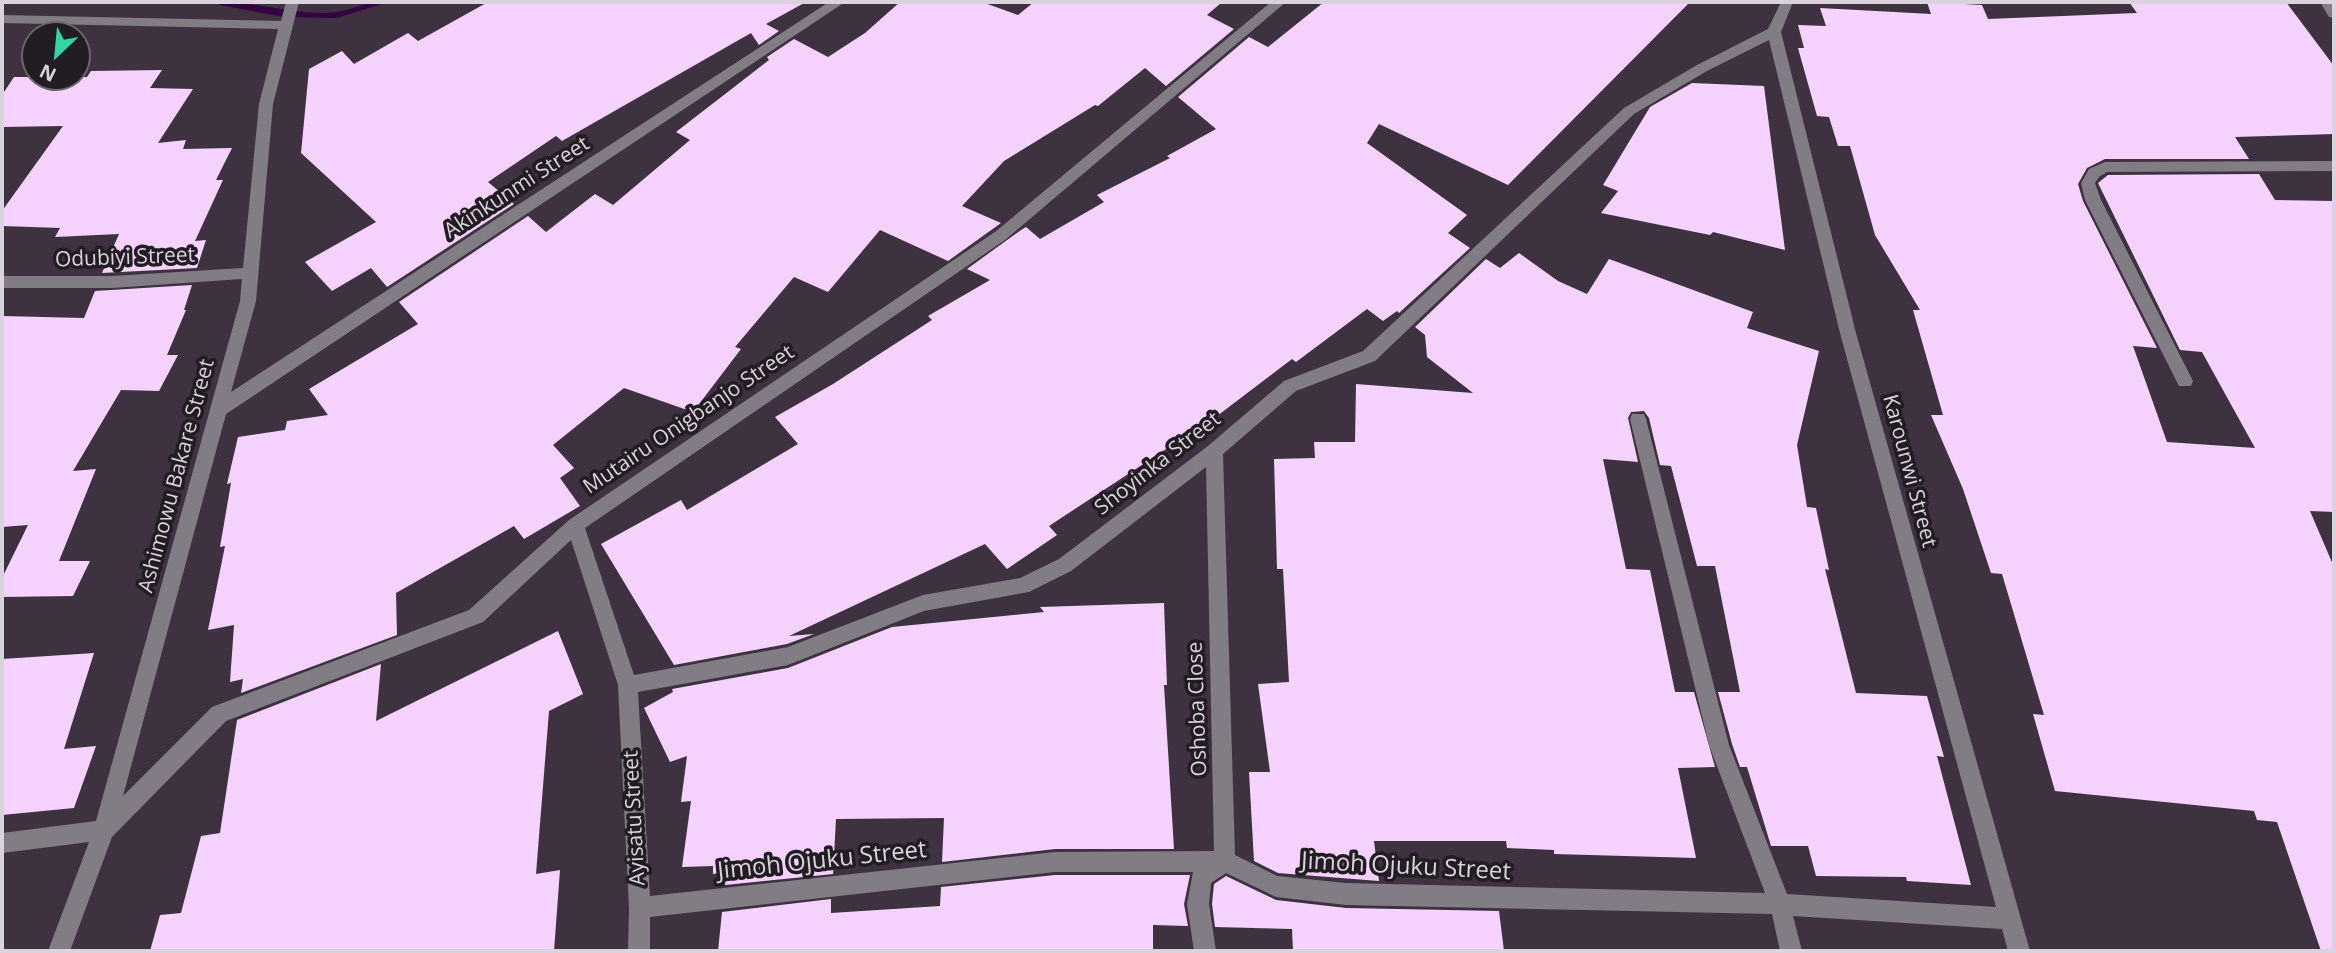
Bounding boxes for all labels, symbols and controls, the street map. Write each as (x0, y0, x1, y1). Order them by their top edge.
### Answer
north arrow (21, 21, 91, 91)
text: N (35, 58, 60, 88)
street label: Akinkunmi Street (440, 132, 594, 244)
street label: Odubiyi Street (55, 243, 195, 273)
street label: Mutairu Onigbanjo Street (579, 340, 799, 500)
street label: Ashimowu Bakare Street (134, 357, 220, 595)
street label: Karounwi Street (1876, 392, 1942, 550)
street label: Shoyinka Street (1090, 407, 1226, 521)
street label: Oshoba Close (1183, 641, 1213, 777)
street label: Ayisatu Street (619, 750, 651, 886)
street label: Jimoh Ojuku Street (716, 836, 928, 886)
street label: Jimoh Ojuku Street (1300, 847, 1512, 887)

